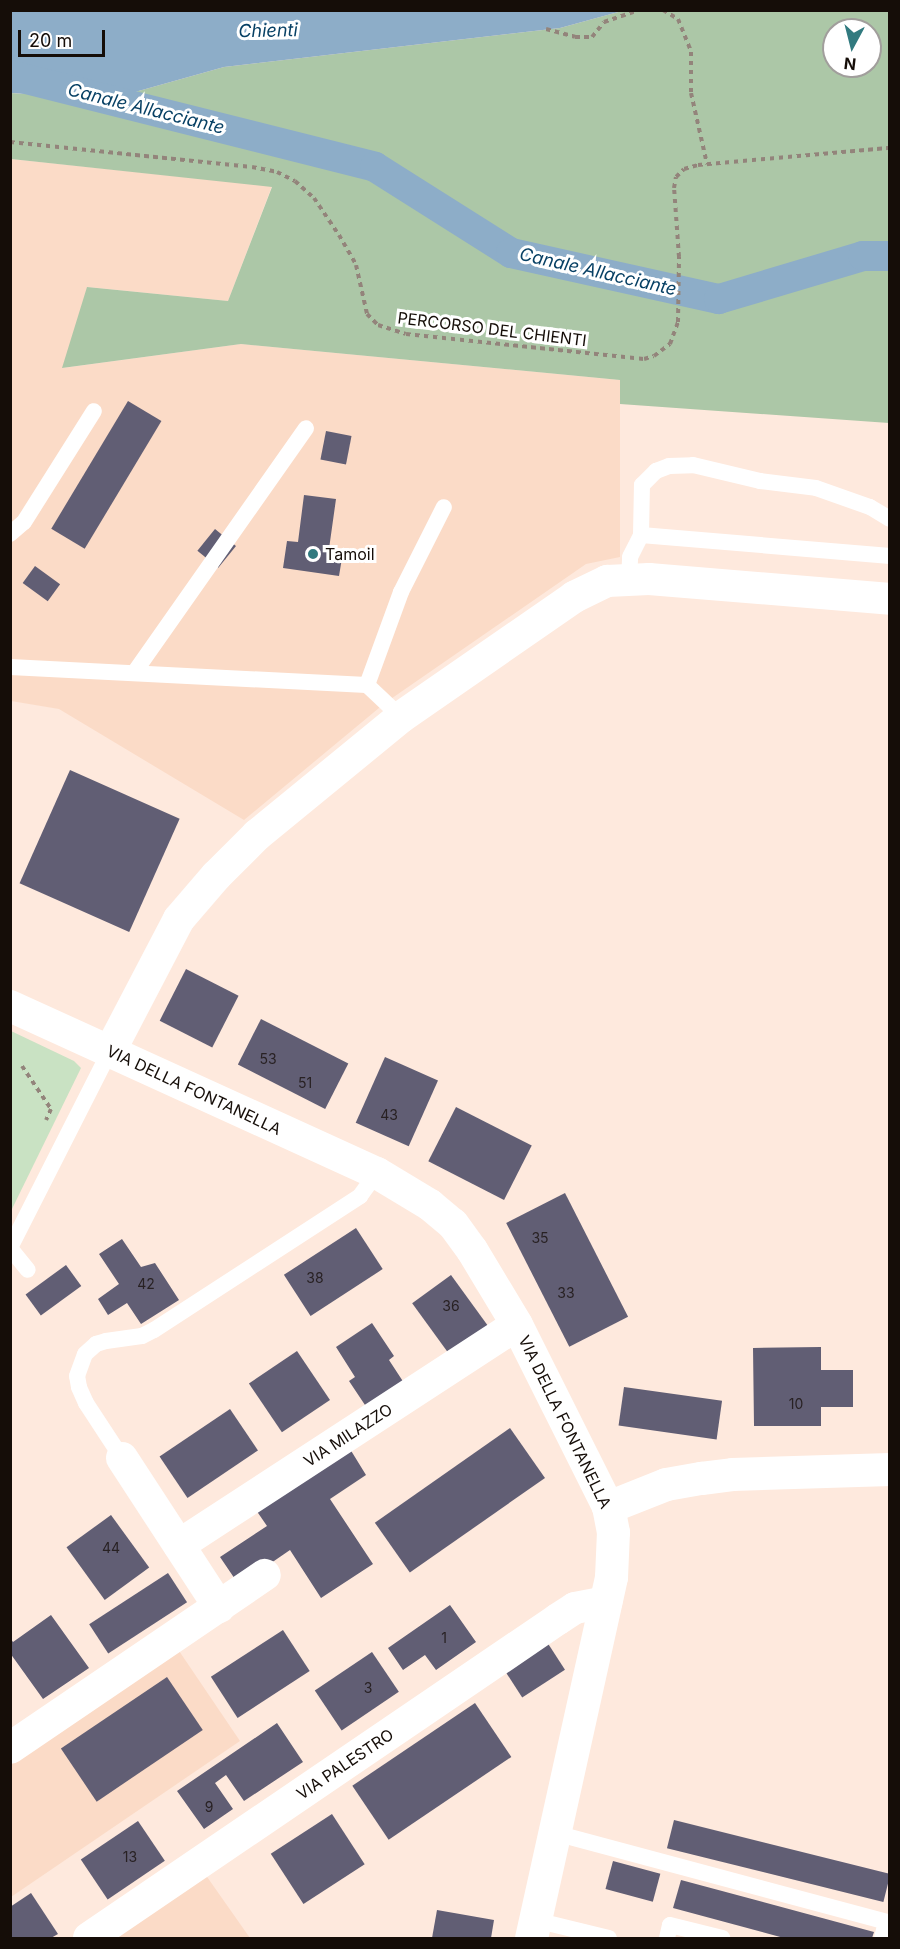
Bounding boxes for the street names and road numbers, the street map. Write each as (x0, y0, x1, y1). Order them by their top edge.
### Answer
street label: PERCORSO DEL CHIENTI (396, 308, 588, 350)
street label: VIA DELLA FONTANELLA (104, 1041, 284, 1139)
street label: VIA DELLA FONTANELLA (515, 1332, 615, 1512)
street label: VIA MILAZZO (300, 1399, 396, 1471)
street label: VIA PALESTRO (293, 1725, 397, 1803)

